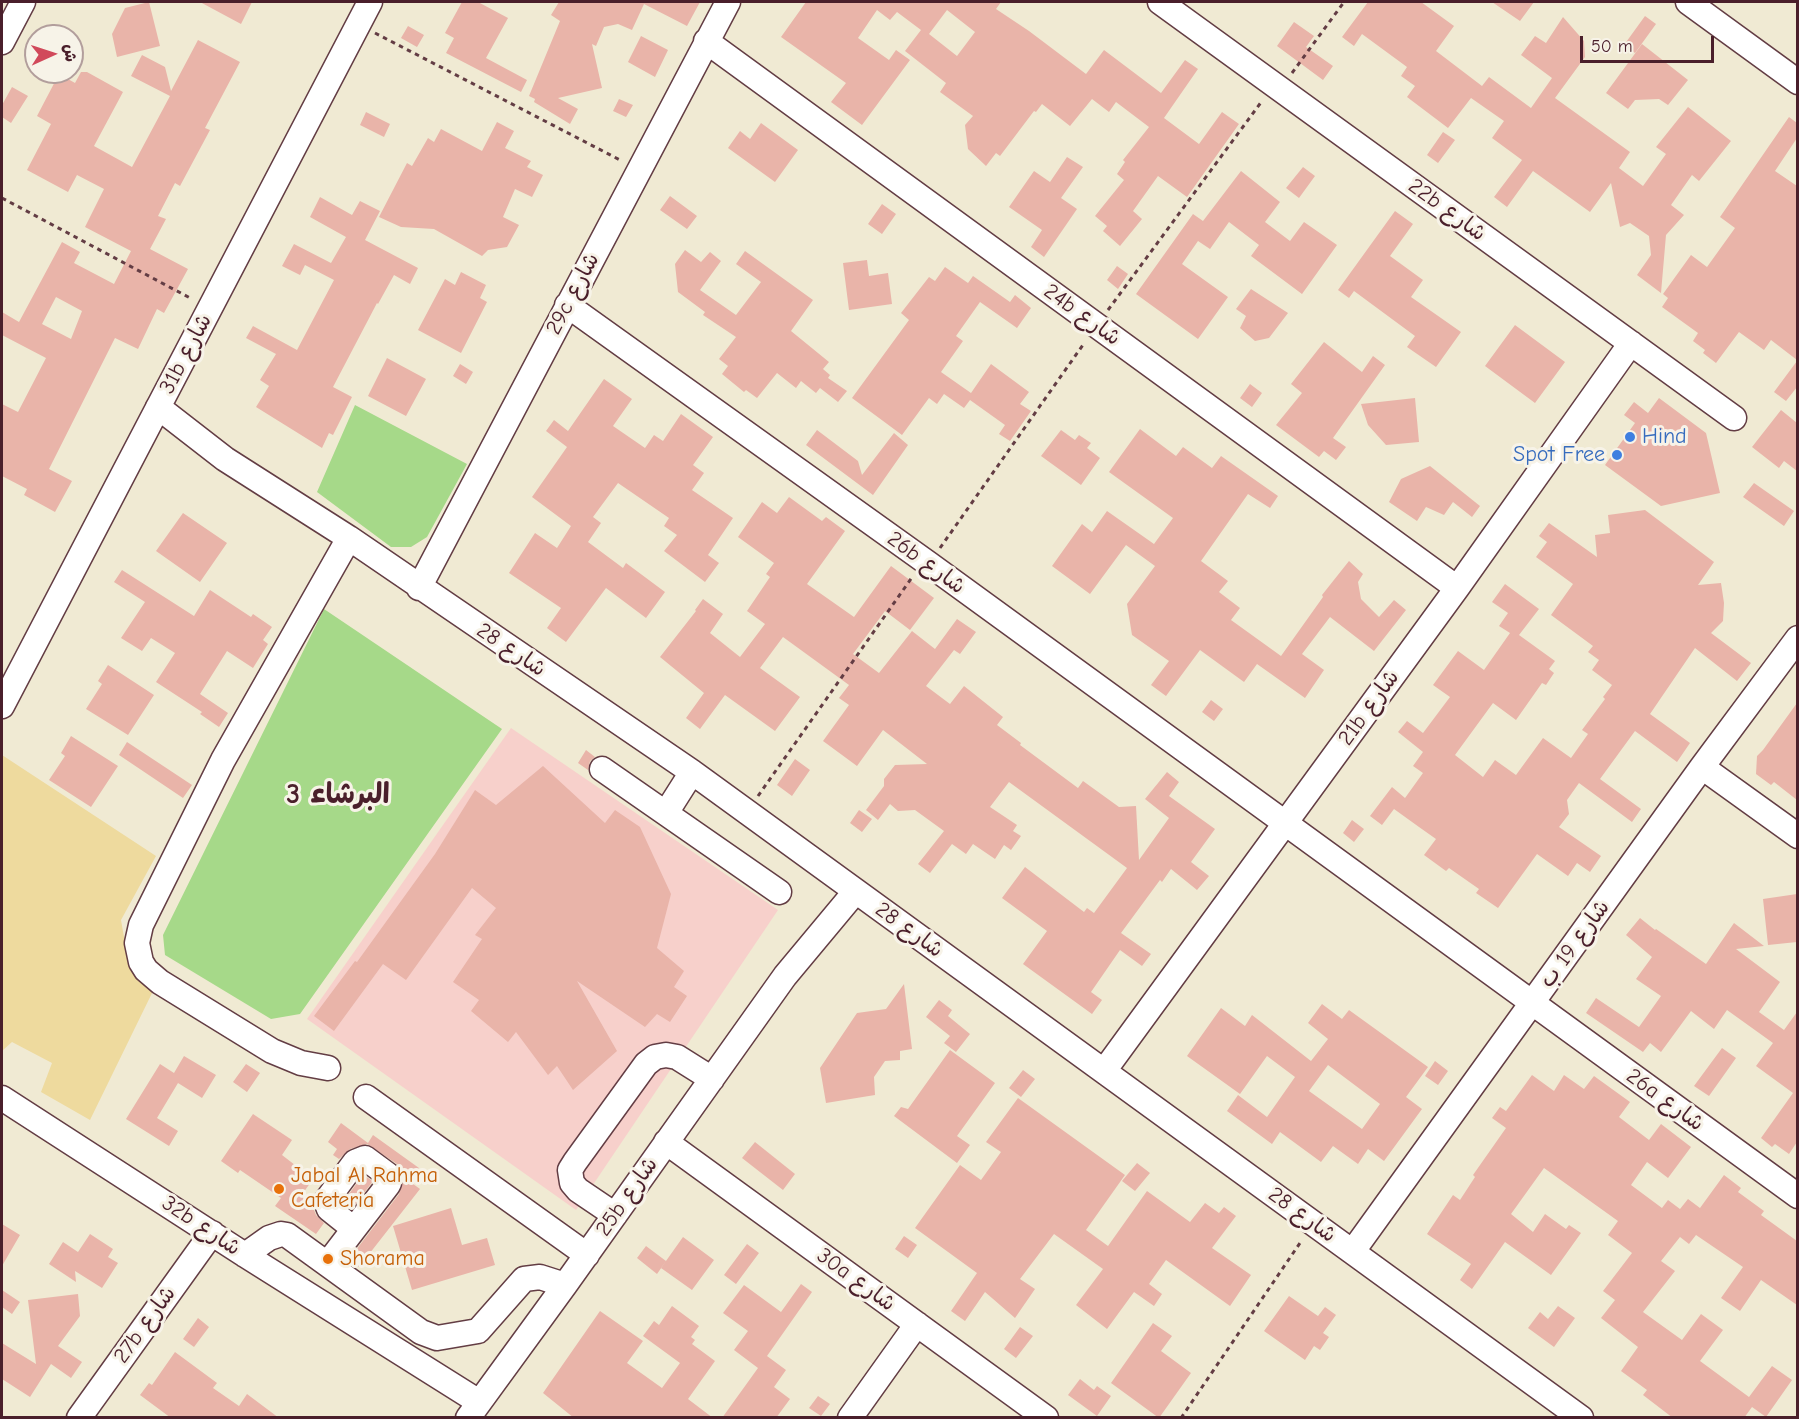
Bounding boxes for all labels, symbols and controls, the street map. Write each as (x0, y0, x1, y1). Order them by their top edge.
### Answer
north arrow (24, 24, 84, 84)
scale bar (1583, 24, 1716, 62)
text: 50 m (1591, 36, 1633, 57)
text: ش (61, 44, 79, 62)
street label: 22b شارع (1403, 173, 1491, 247)
street label: 29c شارع (541, 249, 605, 339)
street label: 24b شارع (1038, 278, 1126, 352)
street label: 31b شارع (154, 310, 218, 398)
place label: Hind (1642, 424, 1687, 450)
marker: Hind (1623, 430, 1637, 444)
place label: Spot Free (1513, 442, 1605, 468)
marker: Spot Free (1610, 448, 1624, 462)
street label: 26b شارع (882, 526, 970, 600)
street label: شارع 28 (471, 617, 551, 683)
street label: 21b شارع (1333, 665, 1405, 751)
district label: البرشاء 3 (286, 778, 390, 812)
street label: شارع 19 ب (1534, 895, 1616, 993)
street label: شارع 28 (870, 896, 948, 964)
street label: 26a شارع (1621, 1063, 1709, 1137)
street label: 25b شارع (590, 1153, 664, 1241)
place label: Jabal Al Rahma Cafeteria (291, 1163, 438, 1214)
street label: شارع 28 (1263, 1181, 1341, 1249)
marker: Jabal Al Rahma Cafeteria (272, 1182, 286, 1196)
street label: 32b شارع (157, 1190, 245, 1262)
street label: 30a شارع (811, 1243, 901, 1317)
place label: Shorama (340, 1246, 425, 1272)
marker: Shorama (321, 1252, 335, 1266)
street label: 27b شارع (108, 1281, 182, 1369)

